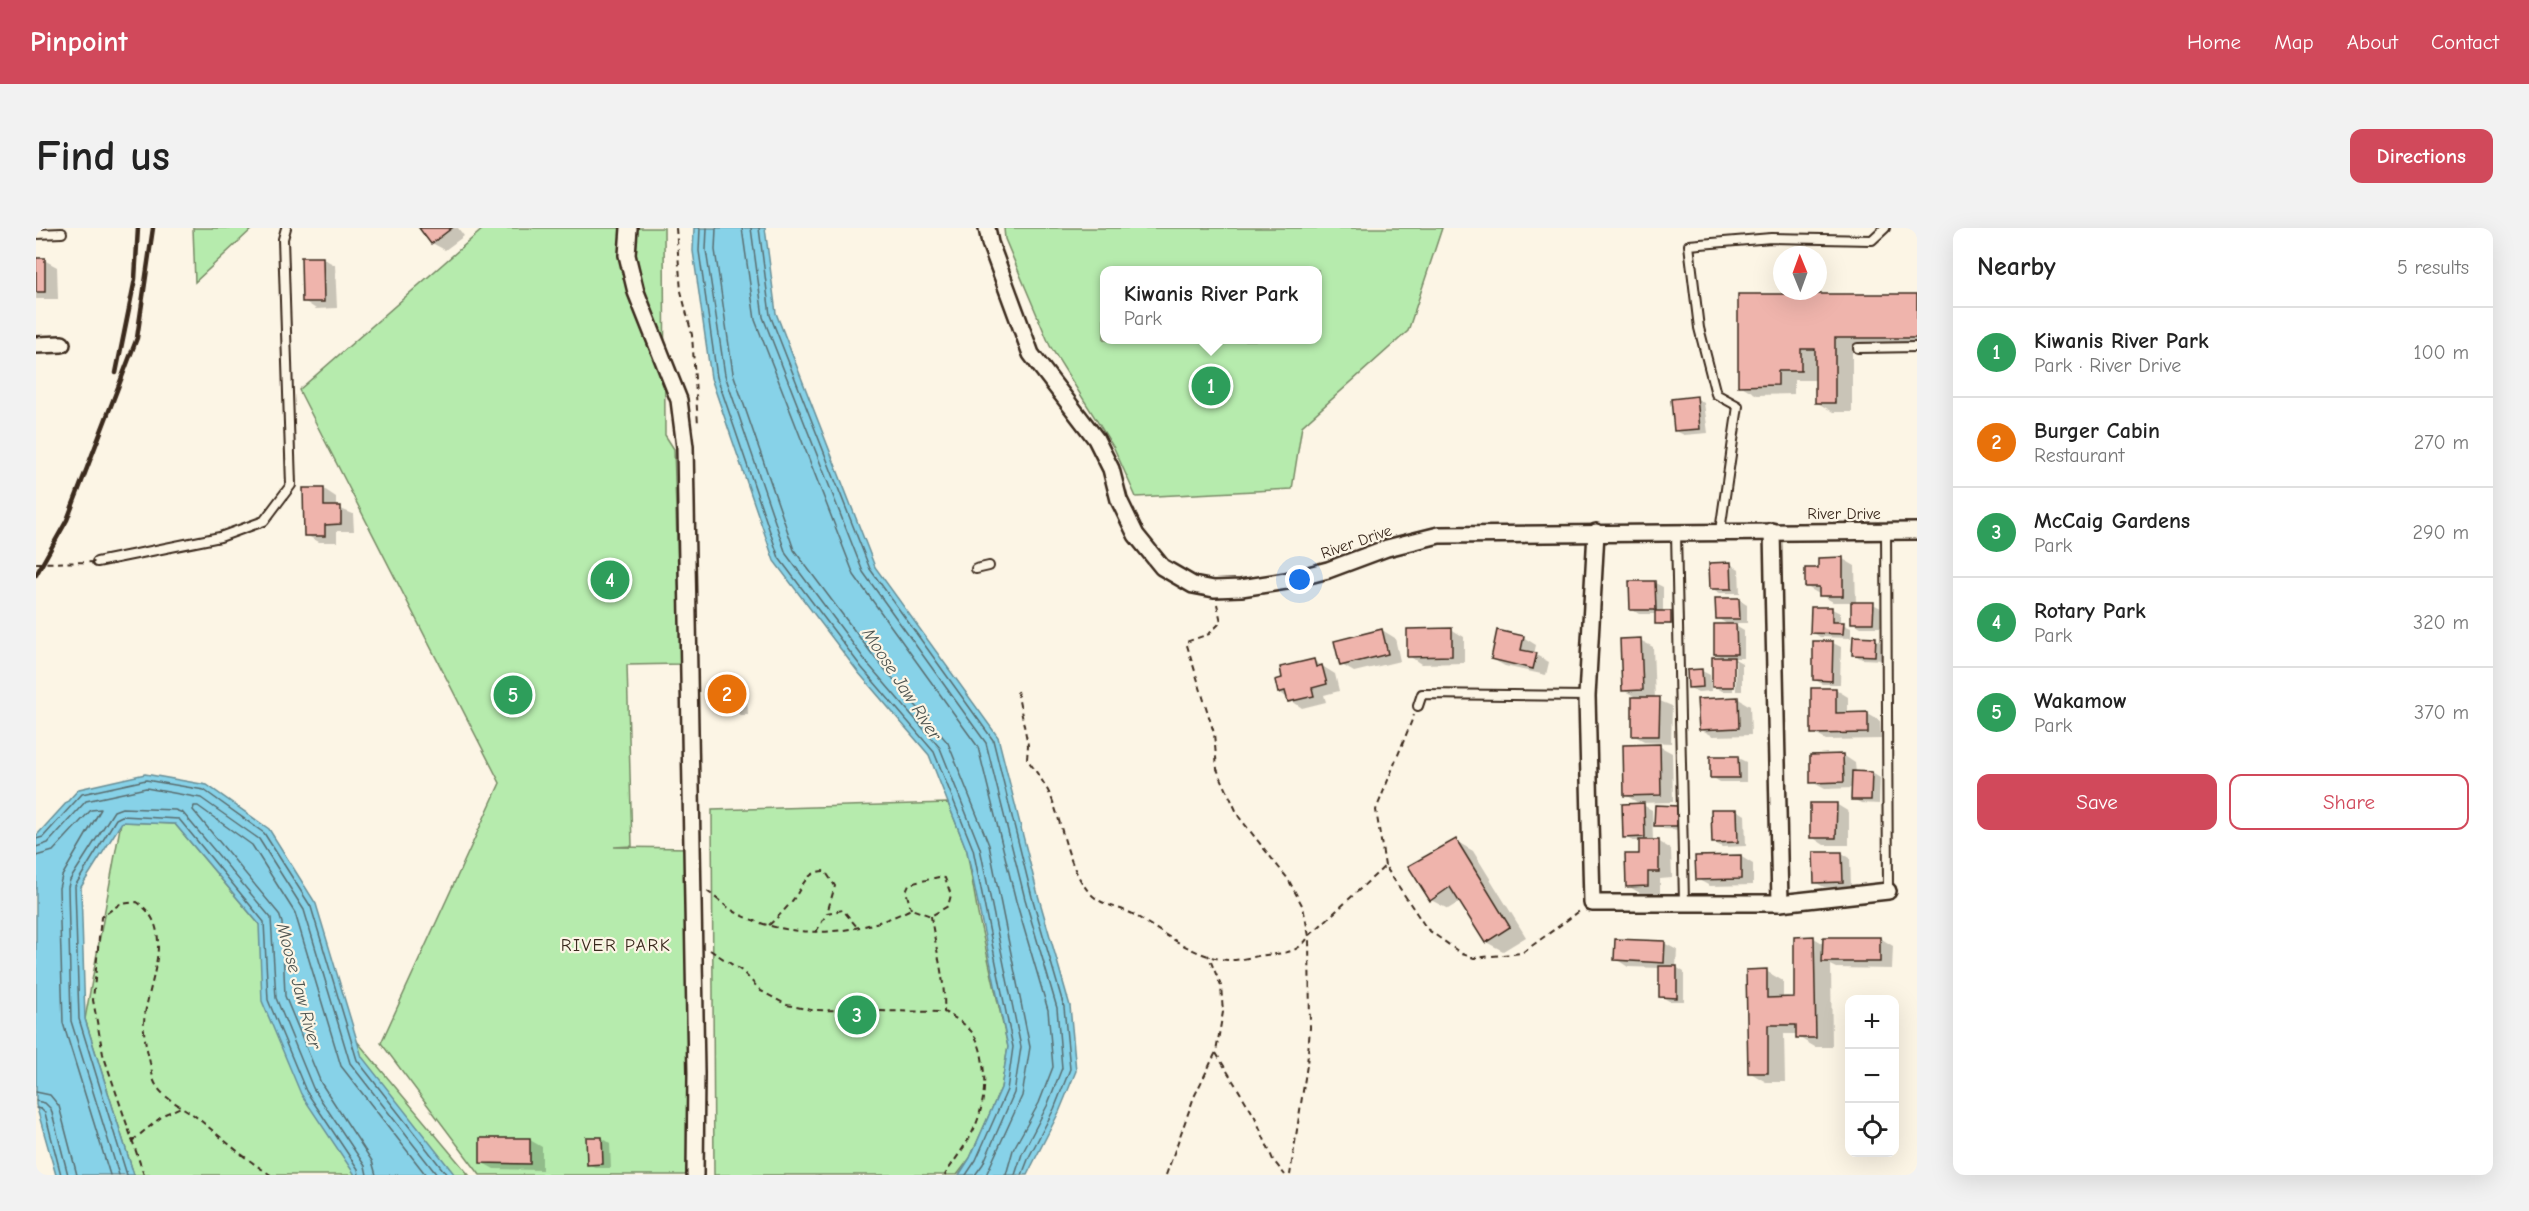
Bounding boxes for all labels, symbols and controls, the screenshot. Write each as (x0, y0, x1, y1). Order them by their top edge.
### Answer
text: Pinpoint (30, 26, 128, 58)
text: Home (2187, 30, 2241, 54)
text: Map (2274, 30, 2314, 54)
text: About (2347, 30, 2398, 54)
text: Contact (2431, 30, 2499, 54)
button: Directions (2350, 129, 2493, 183)
text: Find us (36, 132, 170, 181)
north arrow (1773, 246, 1827, 300)
text: Nearby (1977, 252, 2056, 282)
text: 5 results (2397, 256, 2469, 279)
popup (1100, 266, 1322, 344)
text: Kiwanis River Park (1124, 281, 1298, 307)
text: Park (1124, 307, 1162, 330)
text: Kiwanis River Park (2034, 328, 2209, 354)
text: 1 (1993, 341, 2000, 364)
text: 100 m (2414, 341, 2469, 364)
text: Park · River Drive (2034, 354, 2181, 377)
pin: 1 (1192, 364, 1230, 408)
text: Burger Cabin (2034, 418, 2160, 444)
text: 2 (1992, 431, 2001, 454)
text: 270 m (2414, 431, 2469, 454)
text: Restaurant (2034, 444, 2124, 467)
street label: River Drive (1807, 505, 1881, 523)
text: McCaig Gardens (2034, 508, 2190, 534)
street label: River Drive (1319, 521, 1394, 562)
text: 3 (1992, 521, 2001, 544)
text: 290 m (2413, 521, 2469, 544)
text: Park (2034, 534, 2072, 557)
pin: 4 (590, 558, 630, 602)
your location (1285, 565, 1314, 594)
text: Rotary Park (2034, 598, 2146, 624)
text: 4 (1992, 611, 2001, 634)
text: 320 m (2413, 611, 2469, 634)
water label: Moose Jaw River (857, 623, 946, 745)
text: Park (2034, 624, 2072, 647)
pin: 5 (494, 672, 532, 718)
pin: 2 (708, 672, 746, 716)
text: Wakamow (2034, 688, 2127, 714)
text: 5 (1991, 701, 2002, 724)
text: 370 m (2414, 701, 2469, 724)
text: Park (2034, 714, 2072, 737)
button: Save (1977, 774, 2217, 830)
button: Share (2229, 774, 2469, 830)
water label: Moose Jaw River (271, 920, 326, 1052)
district label: RIVER PARK (561, 935, 671, 956)
pin: 3 (838, 992, 876, 1038)
map controls (1845, 995, 1899, 1157)
button: + (1845, 995, 1899, 1049)
button: − (1845, 1049, 1899, 1103)
button: locate (1845, 1103, 1899, 1157)

